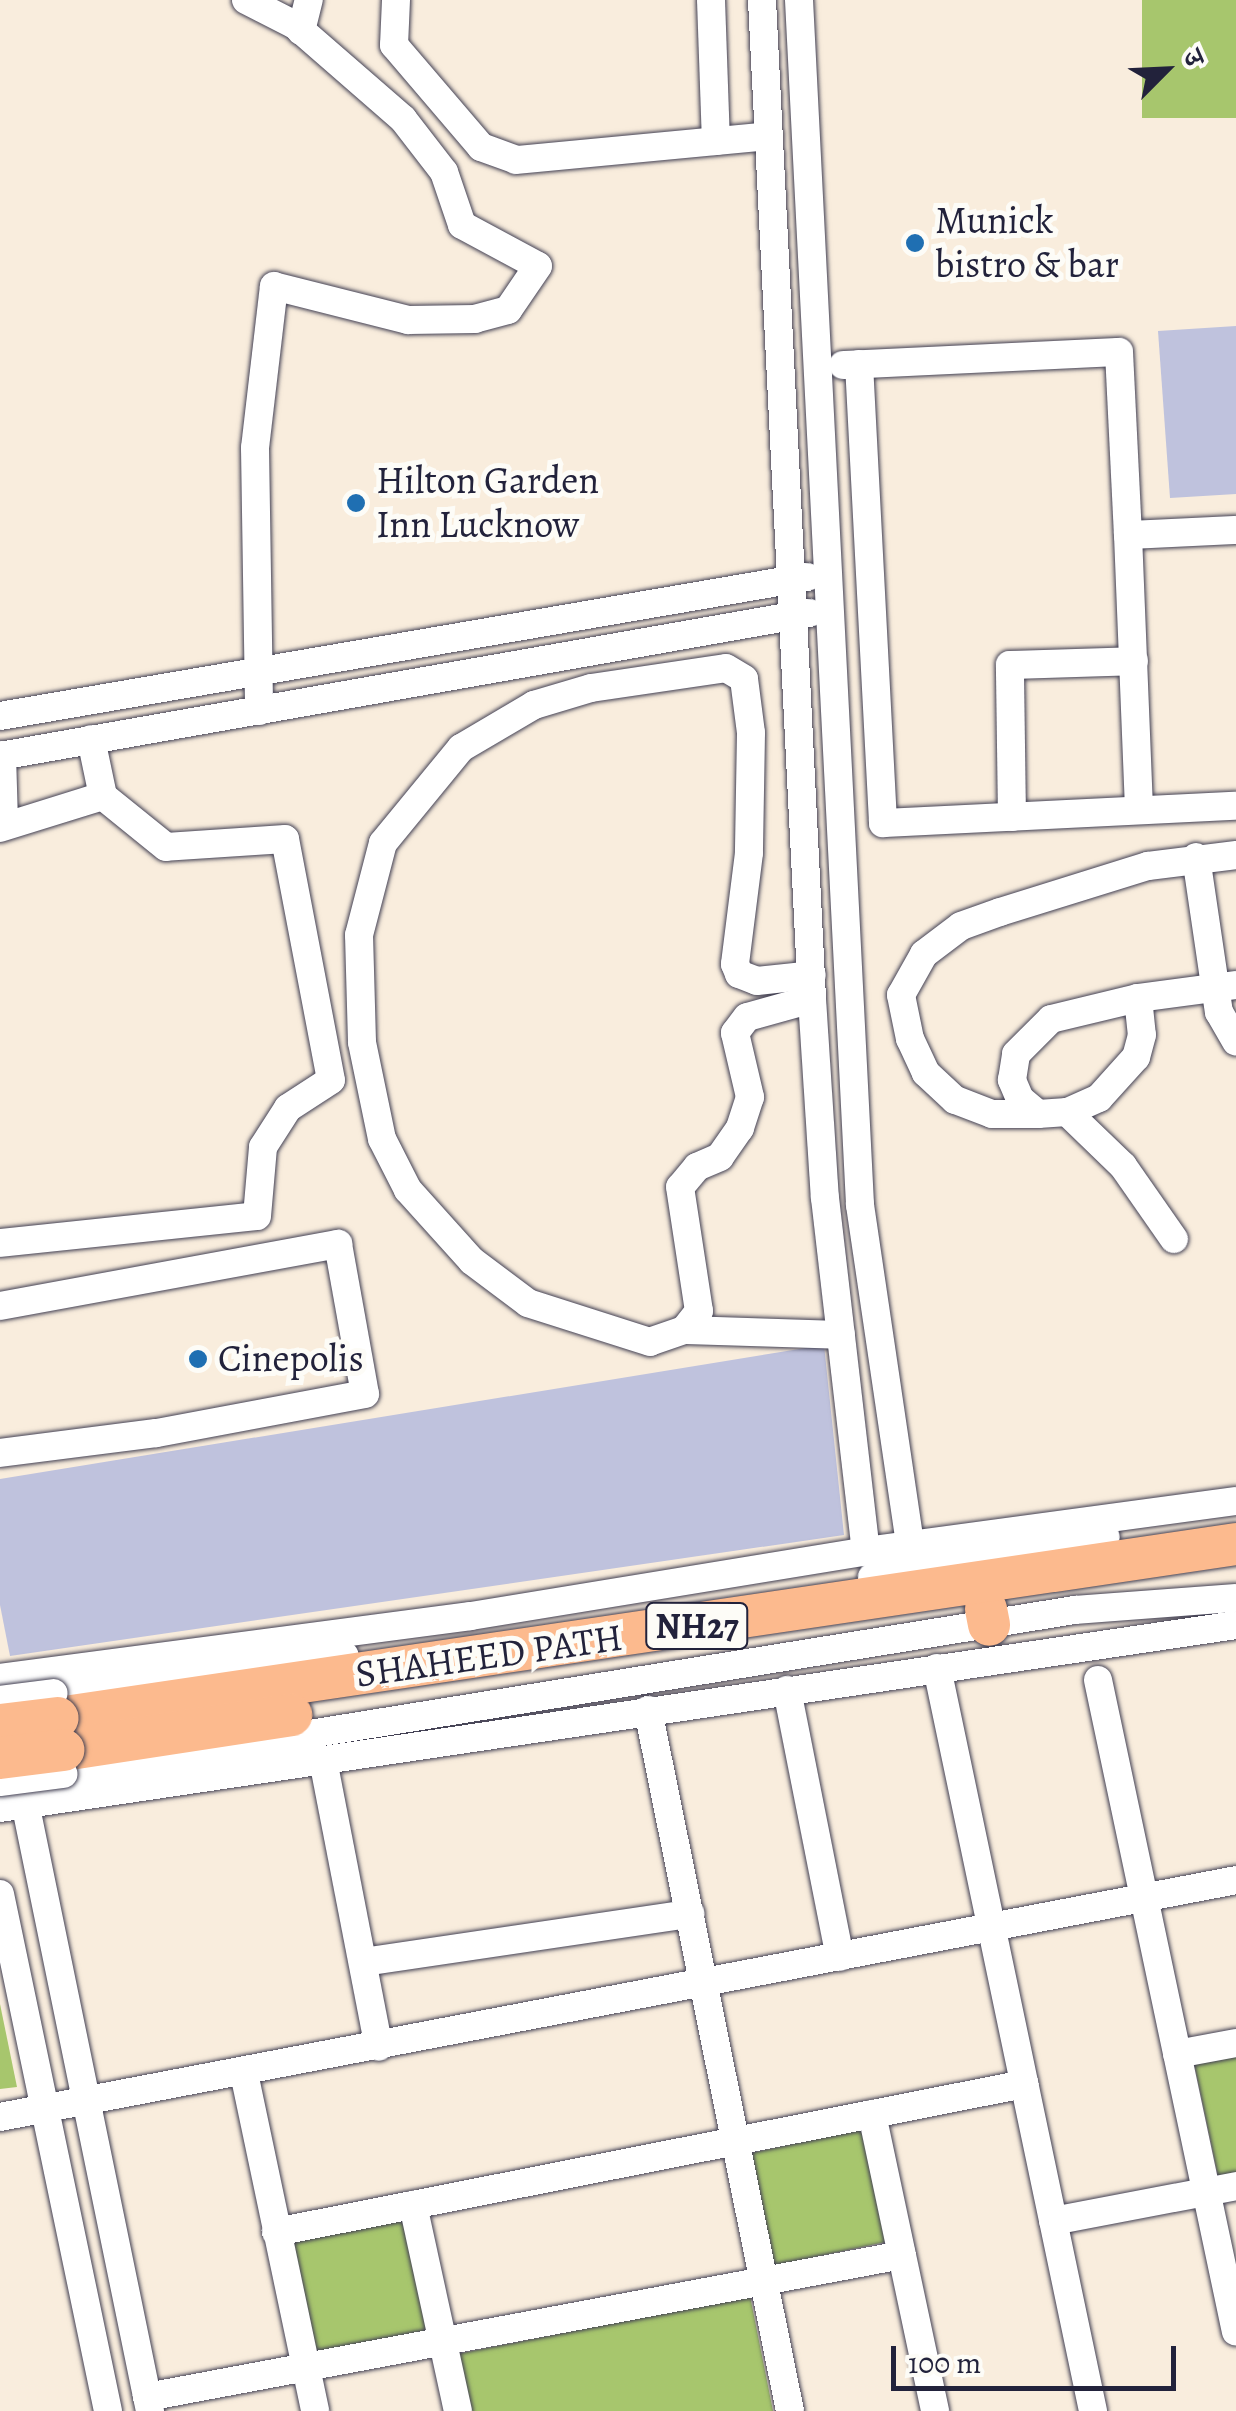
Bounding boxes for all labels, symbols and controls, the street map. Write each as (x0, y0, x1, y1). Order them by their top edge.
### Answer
north arrow (1116, 20, 1216, 120)
text: उ (1173, 44, 1214, 72)
place label: Munick bistro & bar (935, 198, 1119, 288)
marker: Munick bistro & bar (904, 232, 926, 254)
place label: Hilton Garden Inn Lucknow (376, 458, 599, 548)
marker: Hilton Garden Inn Lucknow (345, 492, 367, 514)
place label: Cinepolis (218, 1336, 364, 1382)
marker: Cinepolis (187, 1348, 209, 1370)
road number: NH27 (644, 1596, 750, 1656)
street label: SHAHEED PATH (353, 1615, 625, 1697)
scale bar (896, 2326, 1181, 2388)
text: 100 m (908, 2343, 981, 2383)

